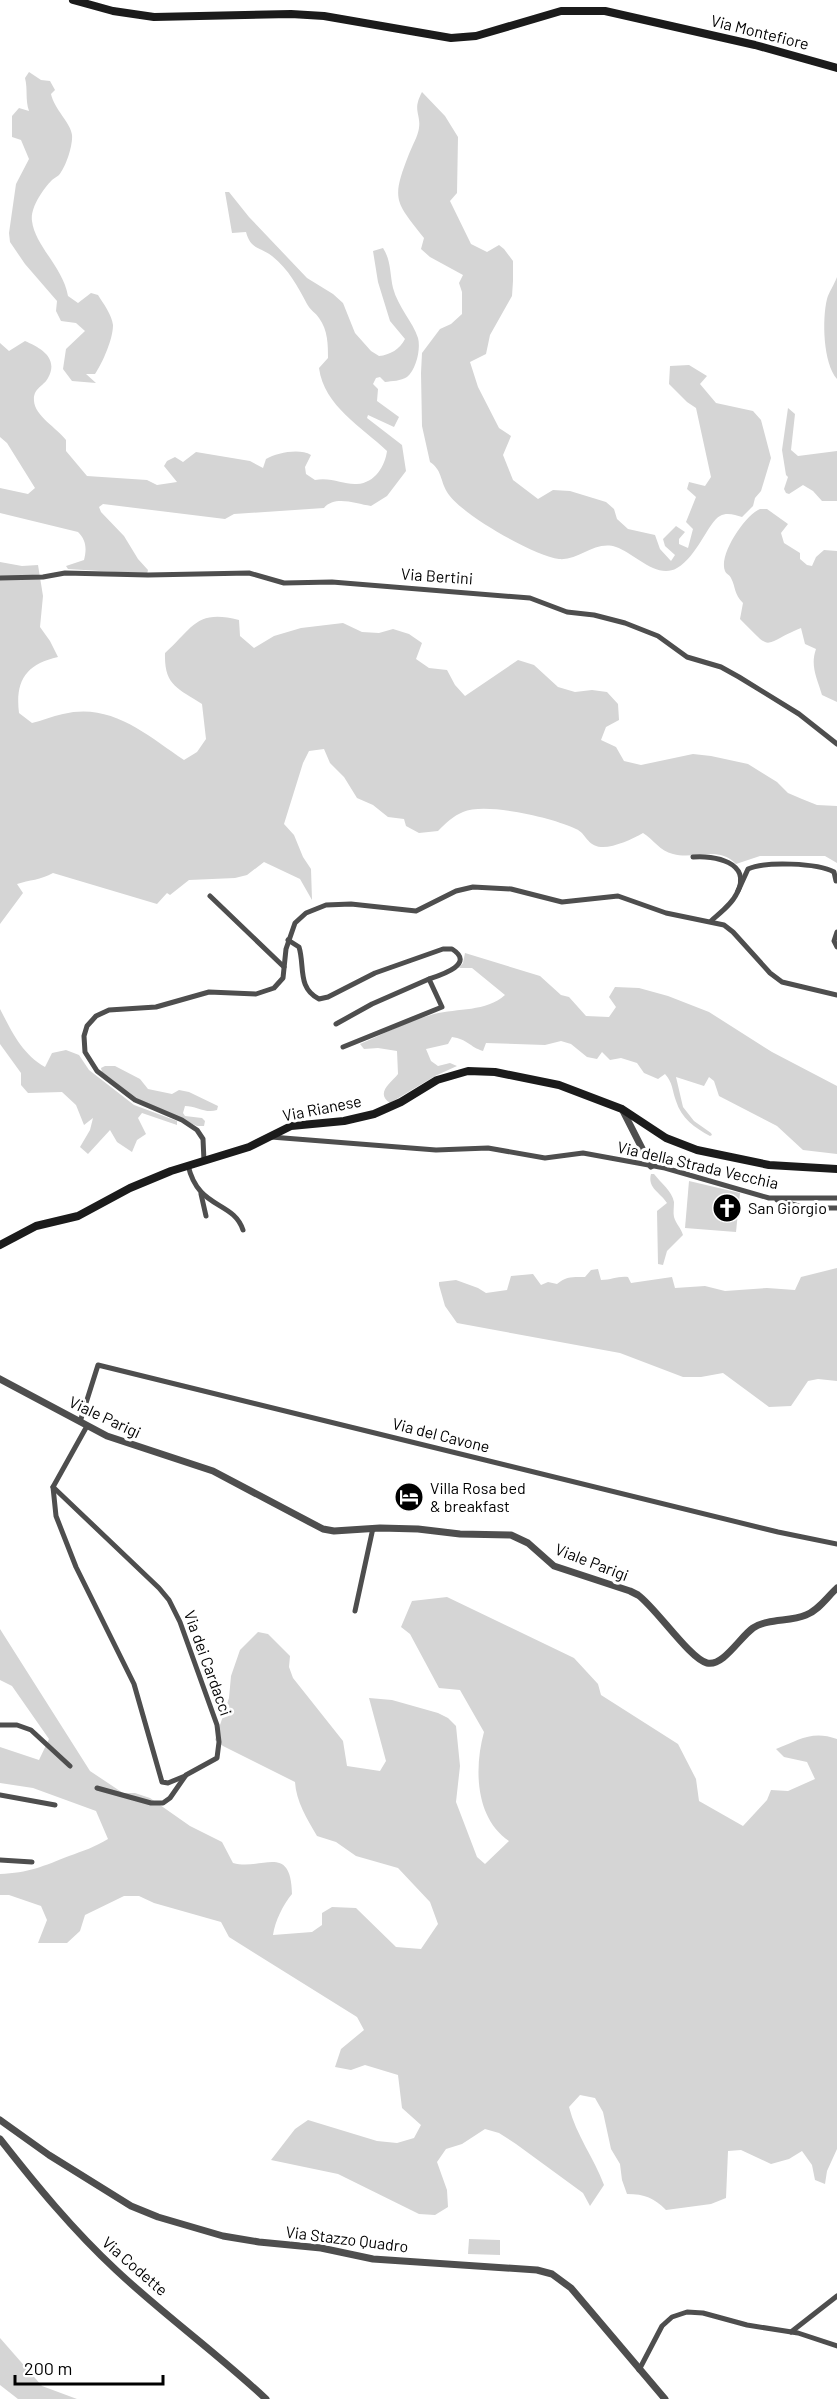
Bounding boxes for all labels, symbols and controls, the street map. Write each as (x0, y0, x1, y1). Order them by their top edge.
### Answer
street label: Via Montefiore (709, 10, 811, 53)
street label: Via Bertini (400, 564, 474, 587)
street label: Via Rianese (281, 1091, 363, 1124)
street label: Via della Strada Vecchia (616, 1137, 781, 1192)
church icon: San Giorgio (711, 1192, 743, 1224)
place label: San Giorgio (748, 1198, 827, 1217)
street label: Viale Parigi (66, 1392, 144, 1441)
street label: Via del Cavone (390, 1413, 492, 1456)
place label: Villa Rosa bed & breakfast (430, 1478, 526, 1515)
hotel icon: Villa Rosa bed & breakfast (393, 1481, 425, 1513)
street label: Viale Parigi (553, 1539, 632, 1584)
street label: Via dei Cardacci (181, 1608, 236, 1718)
street label: Via Stazzo Quadro (285, 2222, 410, 2255)
street label: Via Codette (99, 2232, 172, 2299)
scale bar (15, 2348, 164, 2386)
text: 200 m (24, 2357, 72, 2379)

